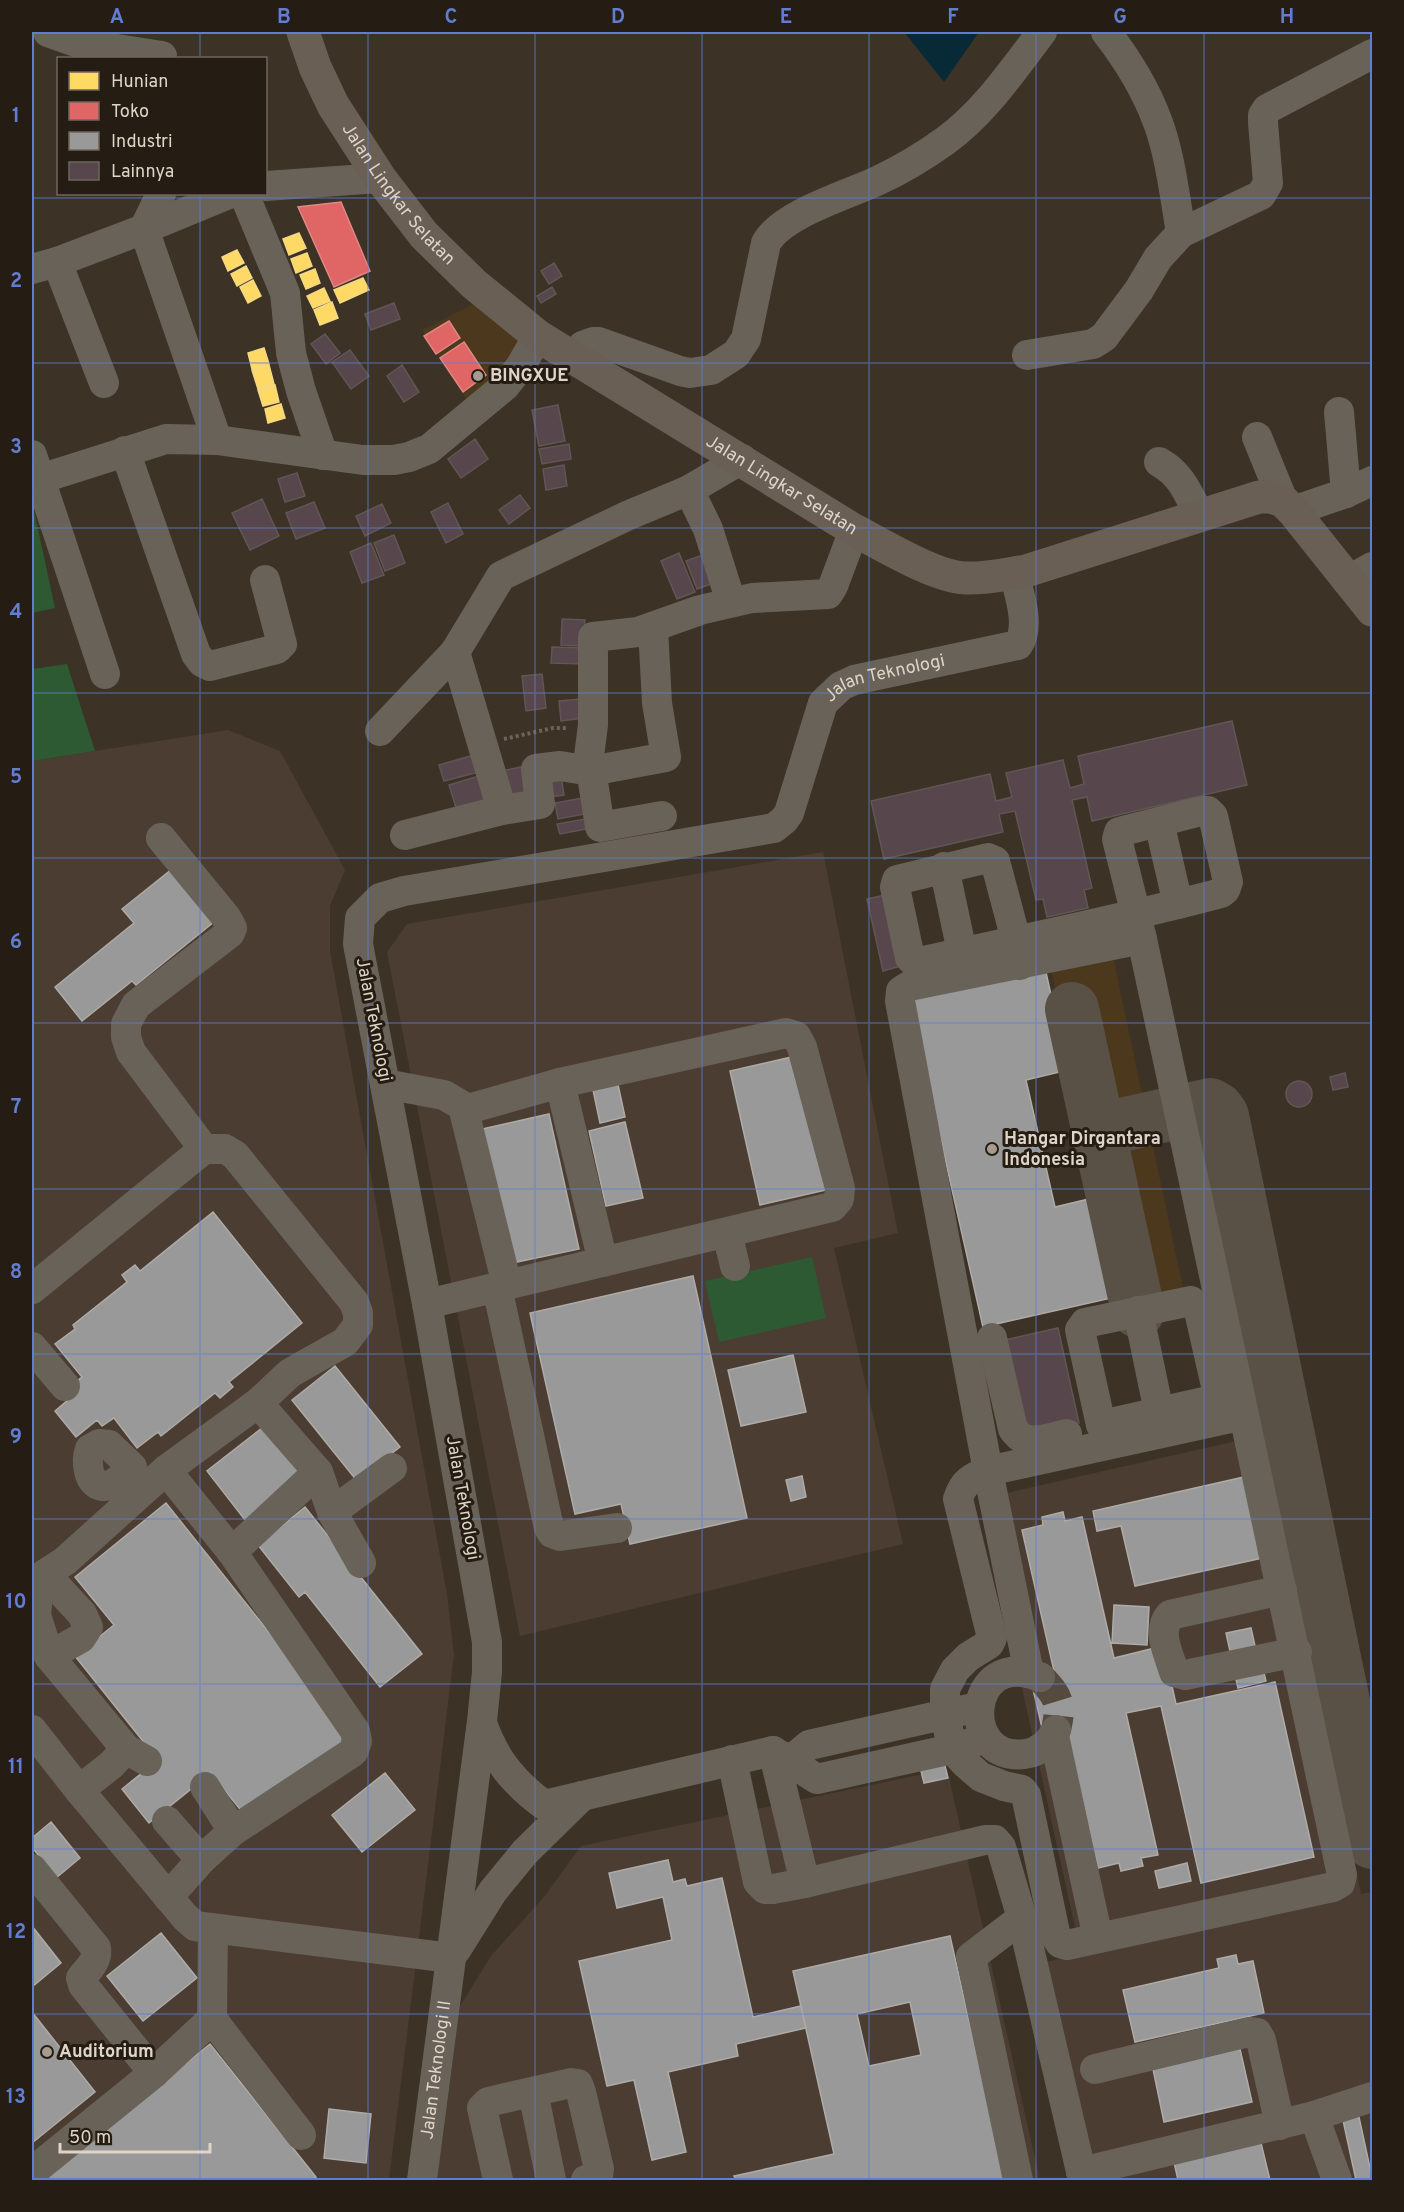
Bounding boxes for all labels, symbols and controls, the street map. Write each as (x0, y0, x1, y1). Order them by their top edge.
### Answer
text: A (110, 5, 124, 31)
text: B (277, 5, 291, 31)
text: C (445, 5, 457, 31)
text: D (611, 5, 625, 31)
text: E (780, 5, 792, 31)
text: F (947, 5, 959, 31)
text: G (1113, 5, 1127, 31)
text: H (1280, 5, 1294, 31)
legend (57, 57, 267, 195)
text: Hunian (111, 71, 168, 94)
text: Toko (111, 101, 149, 124)
text: 1 (12, 104, 20, 130)
street label: Jalan Lingkar Selatan (336, 119, 460, 271)
text: Industri (111, 131, 173, 154)
text: Lainnya (111, 161, 174, 184)
text: 2 (10, 269, 22, 295)
place label: BINGXUE (490, 365, 568, 388)
marker: BINGXUE (471, 369, 485, 383)
street label: Jalan Lingkar Selatan (701, 430, 862, 541)
text: 3 (10, 435, 22, 461)
text: 4 (10, 600, 22, 626)
street label: Jalan Teknologi (819, 649, 947, 707)
text: 5 (10, 765, 22, 791)
text: 6 (10, 930, 22, 956)
street label: Jalan Teknologi (350, 956, 396, 1084)
text: 7 (11, 1095, 21, 1121)
place label: Hangar Dirgantara Indonesia (1004, 1128, 1161, 1172)
marker: Hangar Dirgantara Indonesia (985, 1142, 999, 1156)
text: 8 (10, 1260, 22, 1286)
text: 9 (10, 1425, 22, 1451)
street label: Jalan Teknologi (440, 1434, 484, 1562)
text: 10 (5, 1590, 27, 1616)
text: 11 (8, 1755, 24, 1781)
text: 12 (6, 1920, 26, 1946)
street label: Jalan Teknologi II (416, 1999, 457, 2141)
place label: Auditorium (59, 2041, 154, 2064)
marker: Auditorium (40, 2045, 54, 2059)
text: 13 (6, 2085, 26, 2111)
scale bar (60, 2116, 210, 2154)
text: 50 m (69, 2127, 111, 2150)

